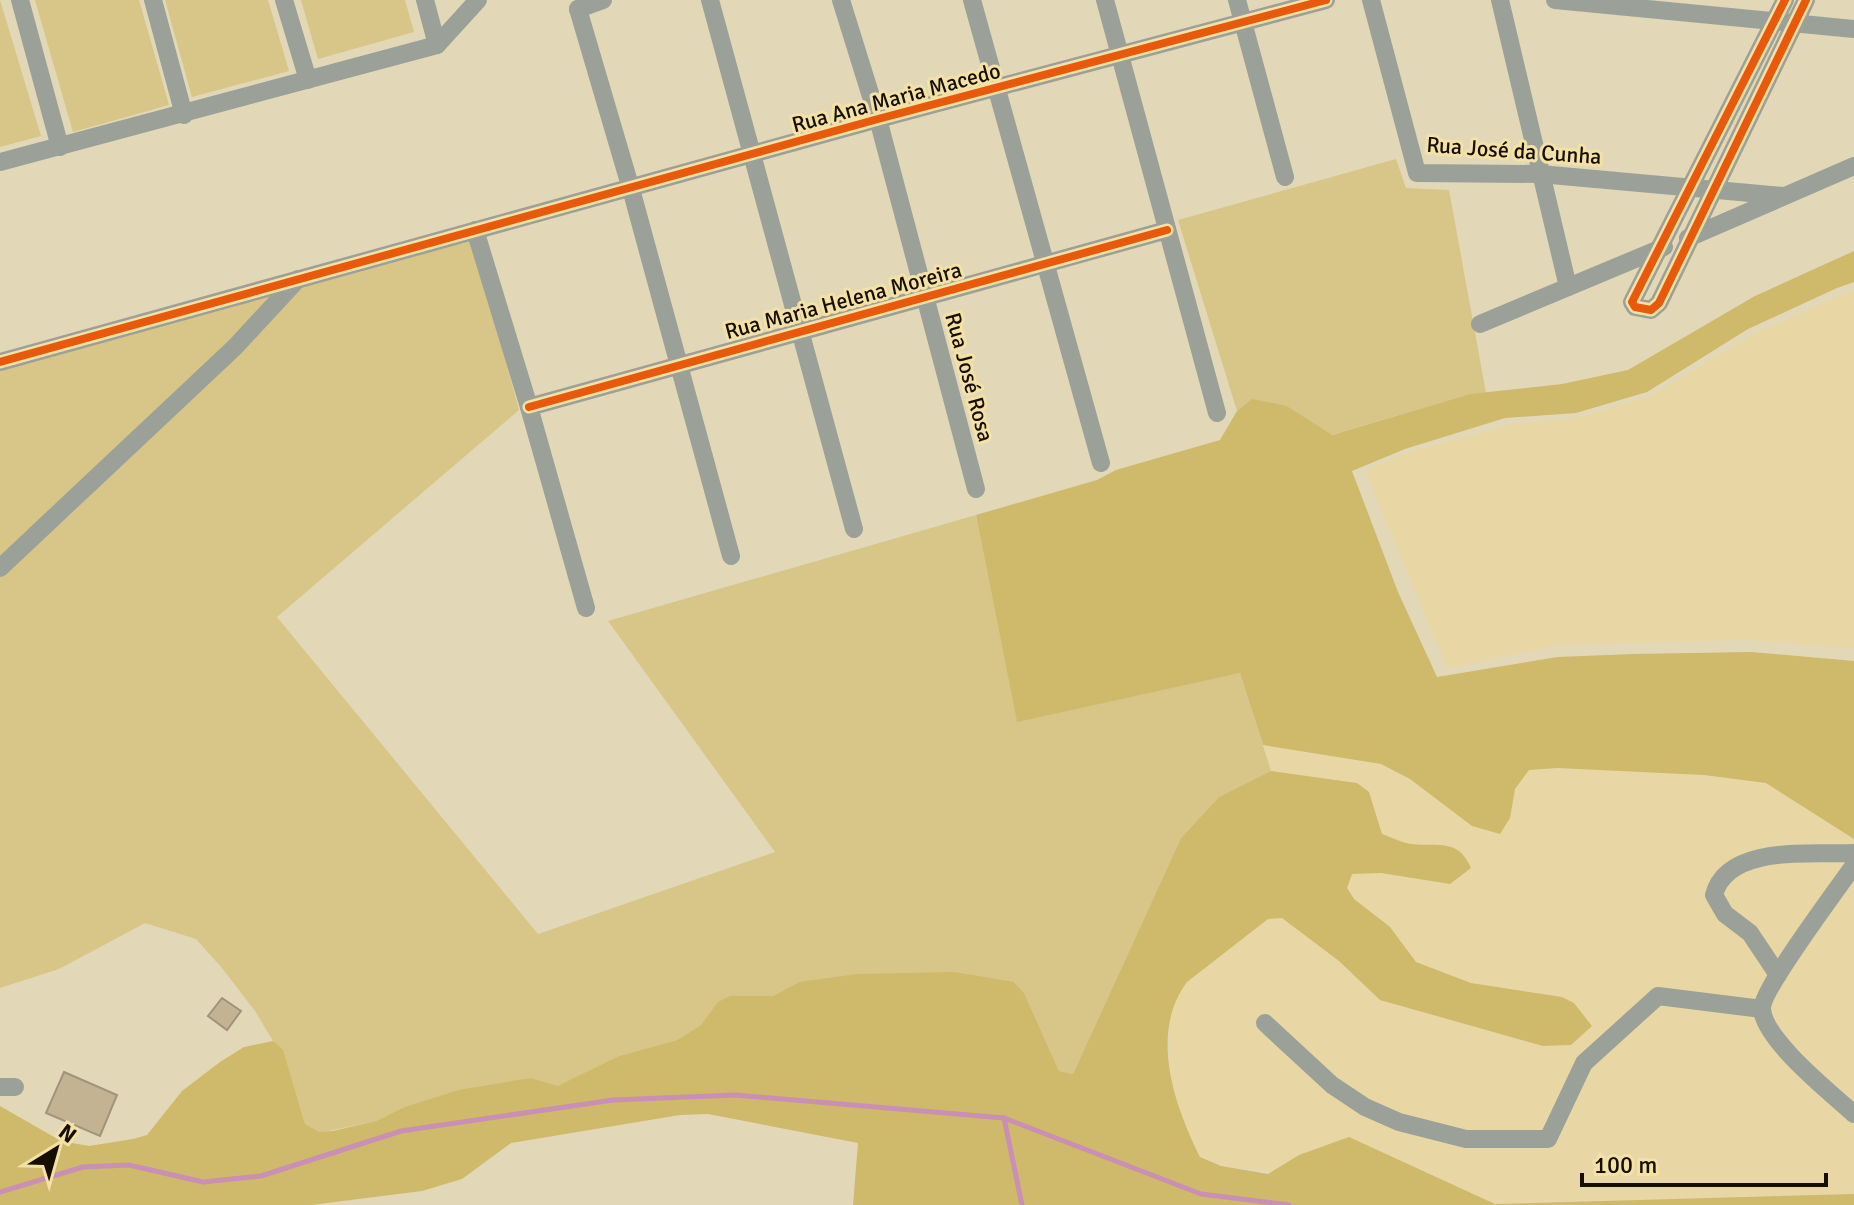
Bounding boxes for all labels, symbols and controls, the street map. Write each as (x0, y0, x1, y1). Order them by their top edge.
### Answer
street label: Rua Ana Maria Macedo (789, 57, 1003, 138)
street label: Rua José da Cunha (1425, 131, 1602, 170)
street label: Rua Maria Helena Moreira (722, 256, 965, 345)
street label: Rua José Rosa (939, 310, 1000, 445)
north arrow (16, 1109, 96, 1189)
text: N (53, 1118, 82, 1149)
scale bar (1582, 1137, 1826, 1187)
text: 100 m (1594, 1150, 1657, 1180)

